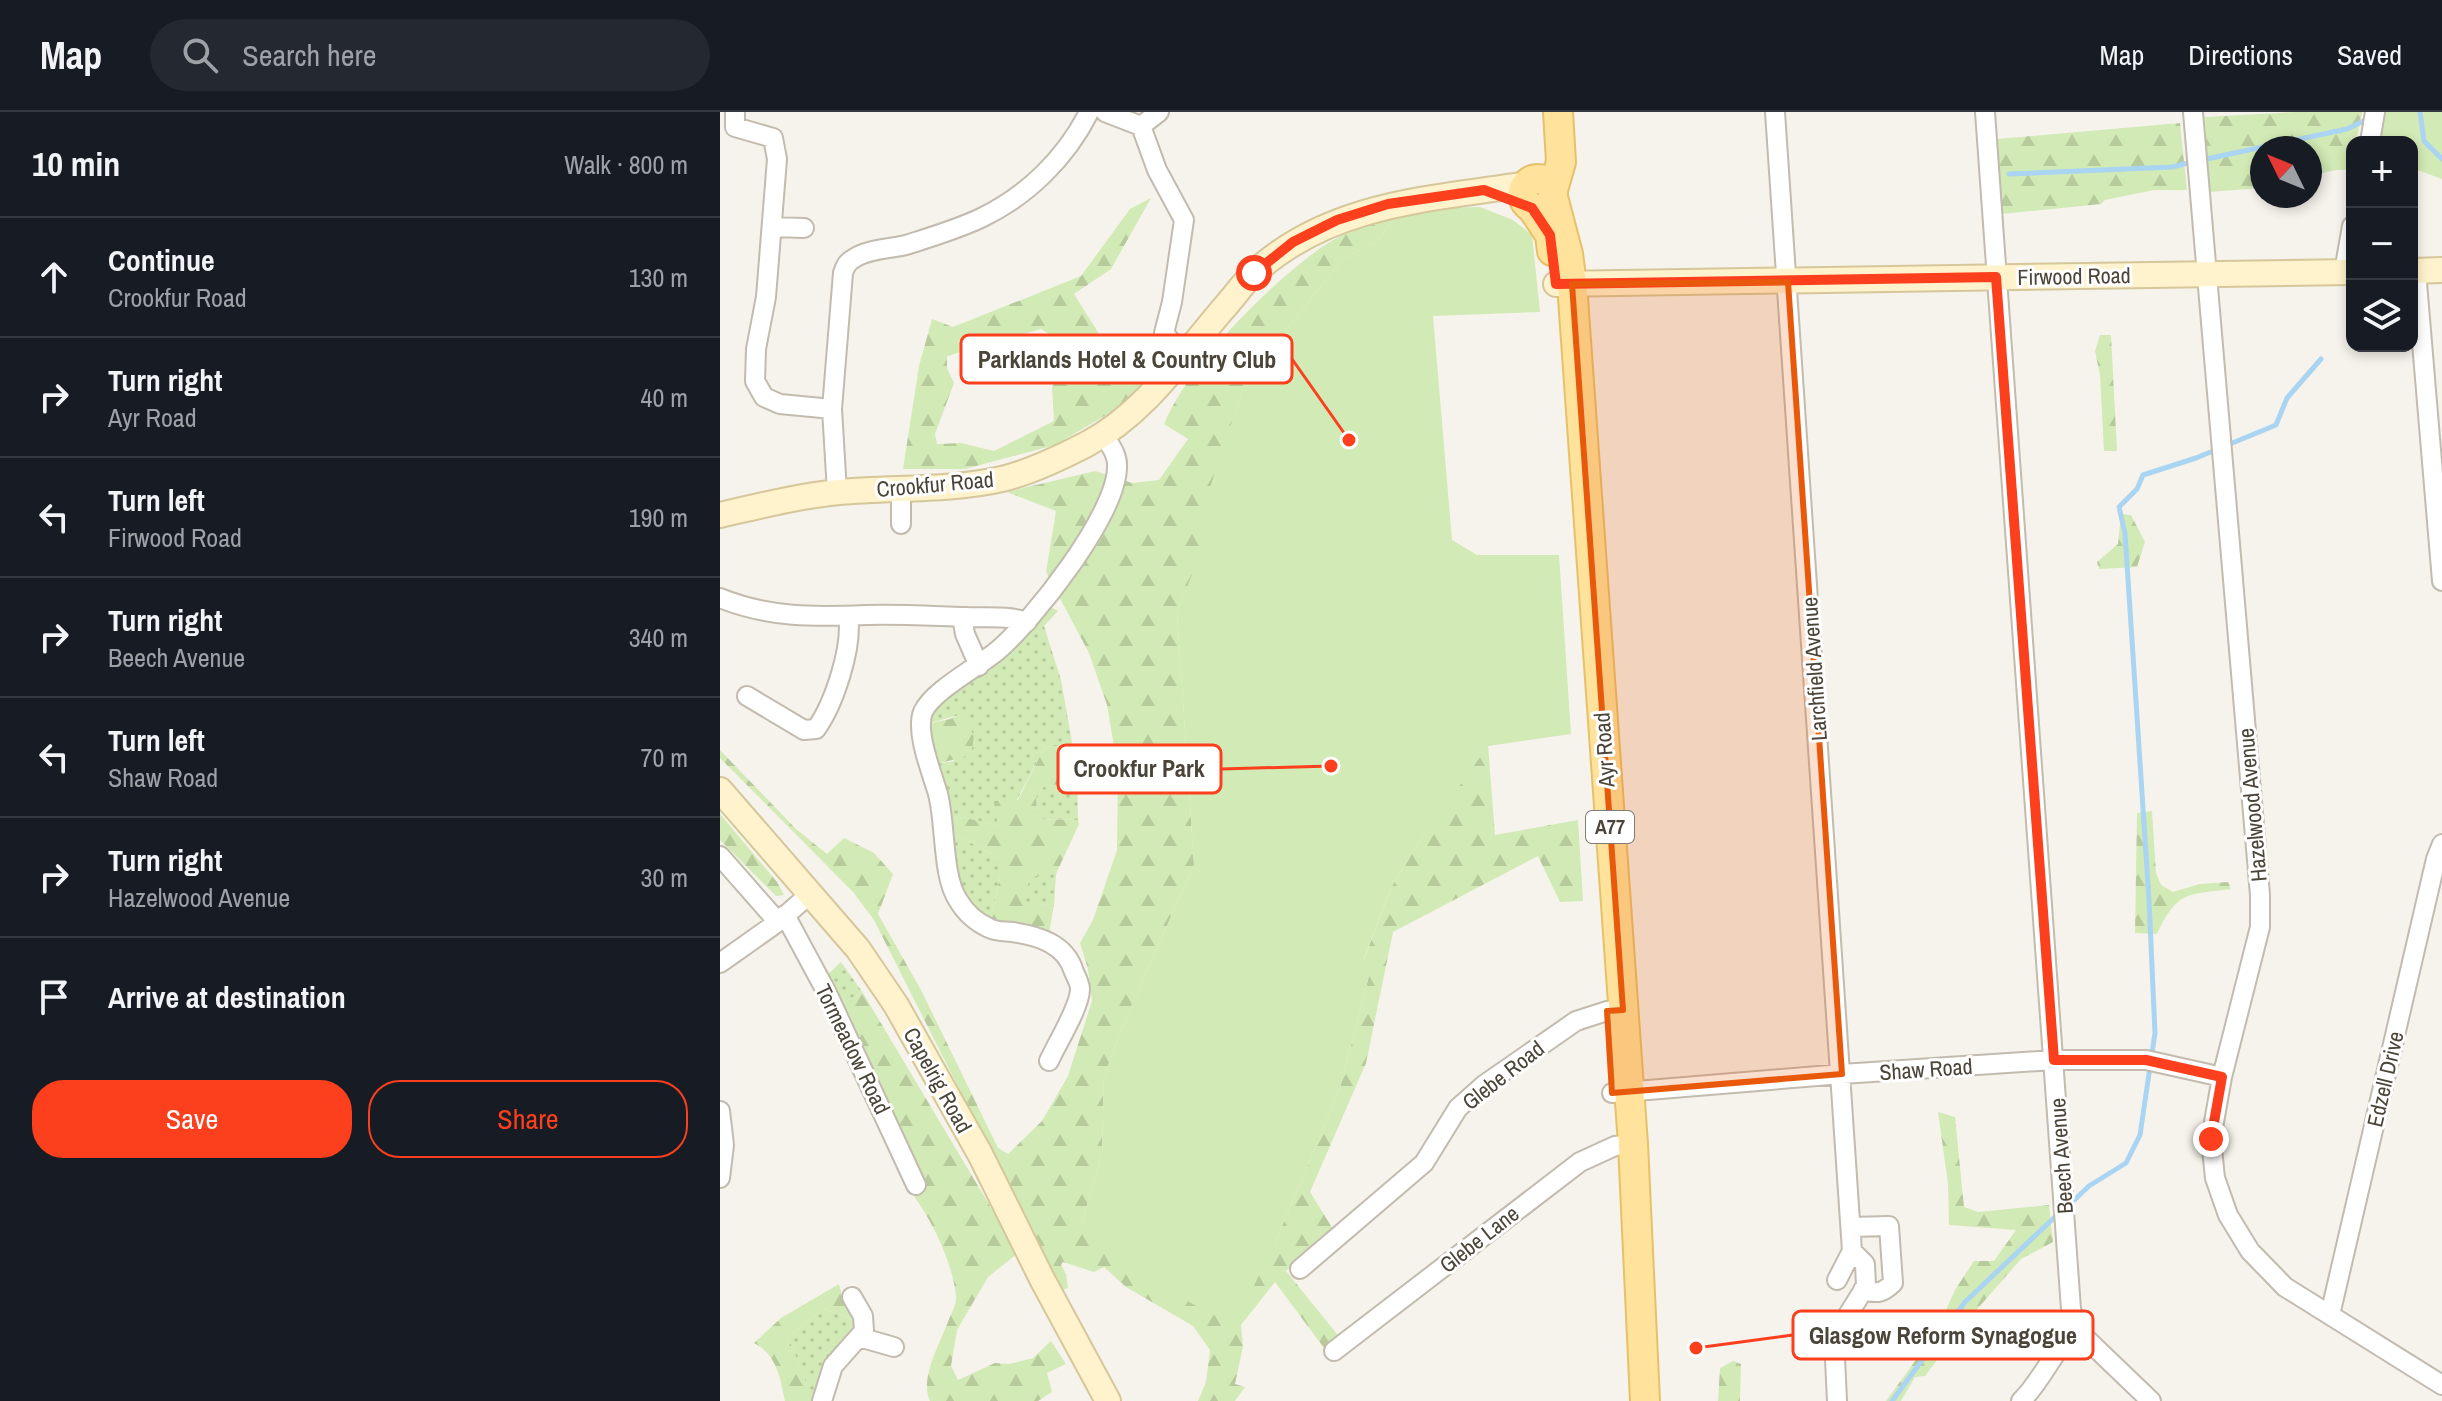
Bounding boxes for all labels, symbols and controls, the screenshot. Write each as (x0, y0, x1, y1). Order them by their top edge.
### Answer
search box (150, 19, 710, 91)
text: Map (40, 30, 102, 81)
icon: search (178, 33, 222, 77)
text: Search here (242, 35, 376, 75)
text: Map (2100, 36, 2144, 74)
text: Directions (2188, 36, 2293, 74)
text: Saved (2337, 36, 2402, 74)
north arrow (2250, 136, 2322, 208)
map controls (2346, 136, 2418, 352)
button: + (2346, 136, 2418, 208)
text: 10 min (32, 141, 120, 187)
text: Walk · 800 m (564, 147, 688, 182)
button: − (2346, 208, 2418, 280)
text: Continue (108, 240, 215, 280)
icon: ahead (32, 255, 76, 299)
route start (1236, 255, 1272, 291)
text: 130 m (629, 260, 688, 295)
street label: Firwood Road (2017, 260, 2131, 292)
text: Crookfur Road (108, 280, 247, 315)
button: layers (2346, 280, 2418, 352)
callout: Parklands Hotel & Country Club (961, 335, 1292, 383)
text: Parklands Hotel & Country Club (978, 343, 1276, 375)
text: Turn right (108, 360, 222, 400)
icon: right (32, 375, 76, 419)
text: 40 m (641, 380, 688, 415)
text: Ayr Road (108, 400, 197, 435)
street label: Crookfur Road (875, 464, 995, 504)
text: Turn left (108, 480, 205, 520)
icon: left (32, 495, 76, 539)
text: 190 m (629, 500, 688, 535)
text: Firwood Road (108, 520, 242, 555)
street label: Larchfield Avenue (1794, 596, 1834, 742)
text: Turn right (108, 600, 222, 640)
icon: right (32, 615, 76, 659)
text: 340 m (629, 620, 688, 655)
text: Beech Avenue (108, 640, 245, 675)
street label: Ayr Road (1586, 712, 1622, 789)
text: Turn left (108, 720, 205, 760)
street label: Hazelwood Avenue (2230, 727, 2274, 883)
icon: left (32, 735, 76, 779)
text: 70 m (641, 740, 688, 775)
callout: Crookfur Park (1058, 745, 1221, 793)
text: Crookfur Park (1073, 752, 1205, 784)
text: Shaw Road (108, 760, 218, 795)
road number: A77 (1586, 811, 1634, 843)
text: Turn right (108, 840, 222, 880)
icon: right (32, 855, 76, 899)
text: 30 m (641, 860, 688, 895)
text: Hazelwood Avenue (108, 880, 290, 915)
icon: arrive (32, 975, 76, 1019)
text: Arrive at destination (108, 977, 346, 1017)
street label: Tormeadow Road (809, 979, 897, 1119)
street label: Capelrig Road (897, 1022, 979, 1138)
street label: Edzell Drive (2359, 1028, 2411, 1130)
street label: Glebe Road (1456, 1034, 1550, 1116)
street label: Shaw Road (1878, 1051, 1974, 1087)
button: Save (32, 1080, 352, 1158)
button: Share (368, 1080, 688, 1158)
street label: Beech Avenue (2042, 1097, 2080, 1215)
route end (2193, 1121, 2229, 1157)
street label: Glebe Lane (1433, 1198, 1525, 1280)
callout: Glasgow Reform Synagogue (1793, 1311, 2093, 1359)
text: Glasgow Reform Synagogue (1809, 1319, 2077, 1351)

